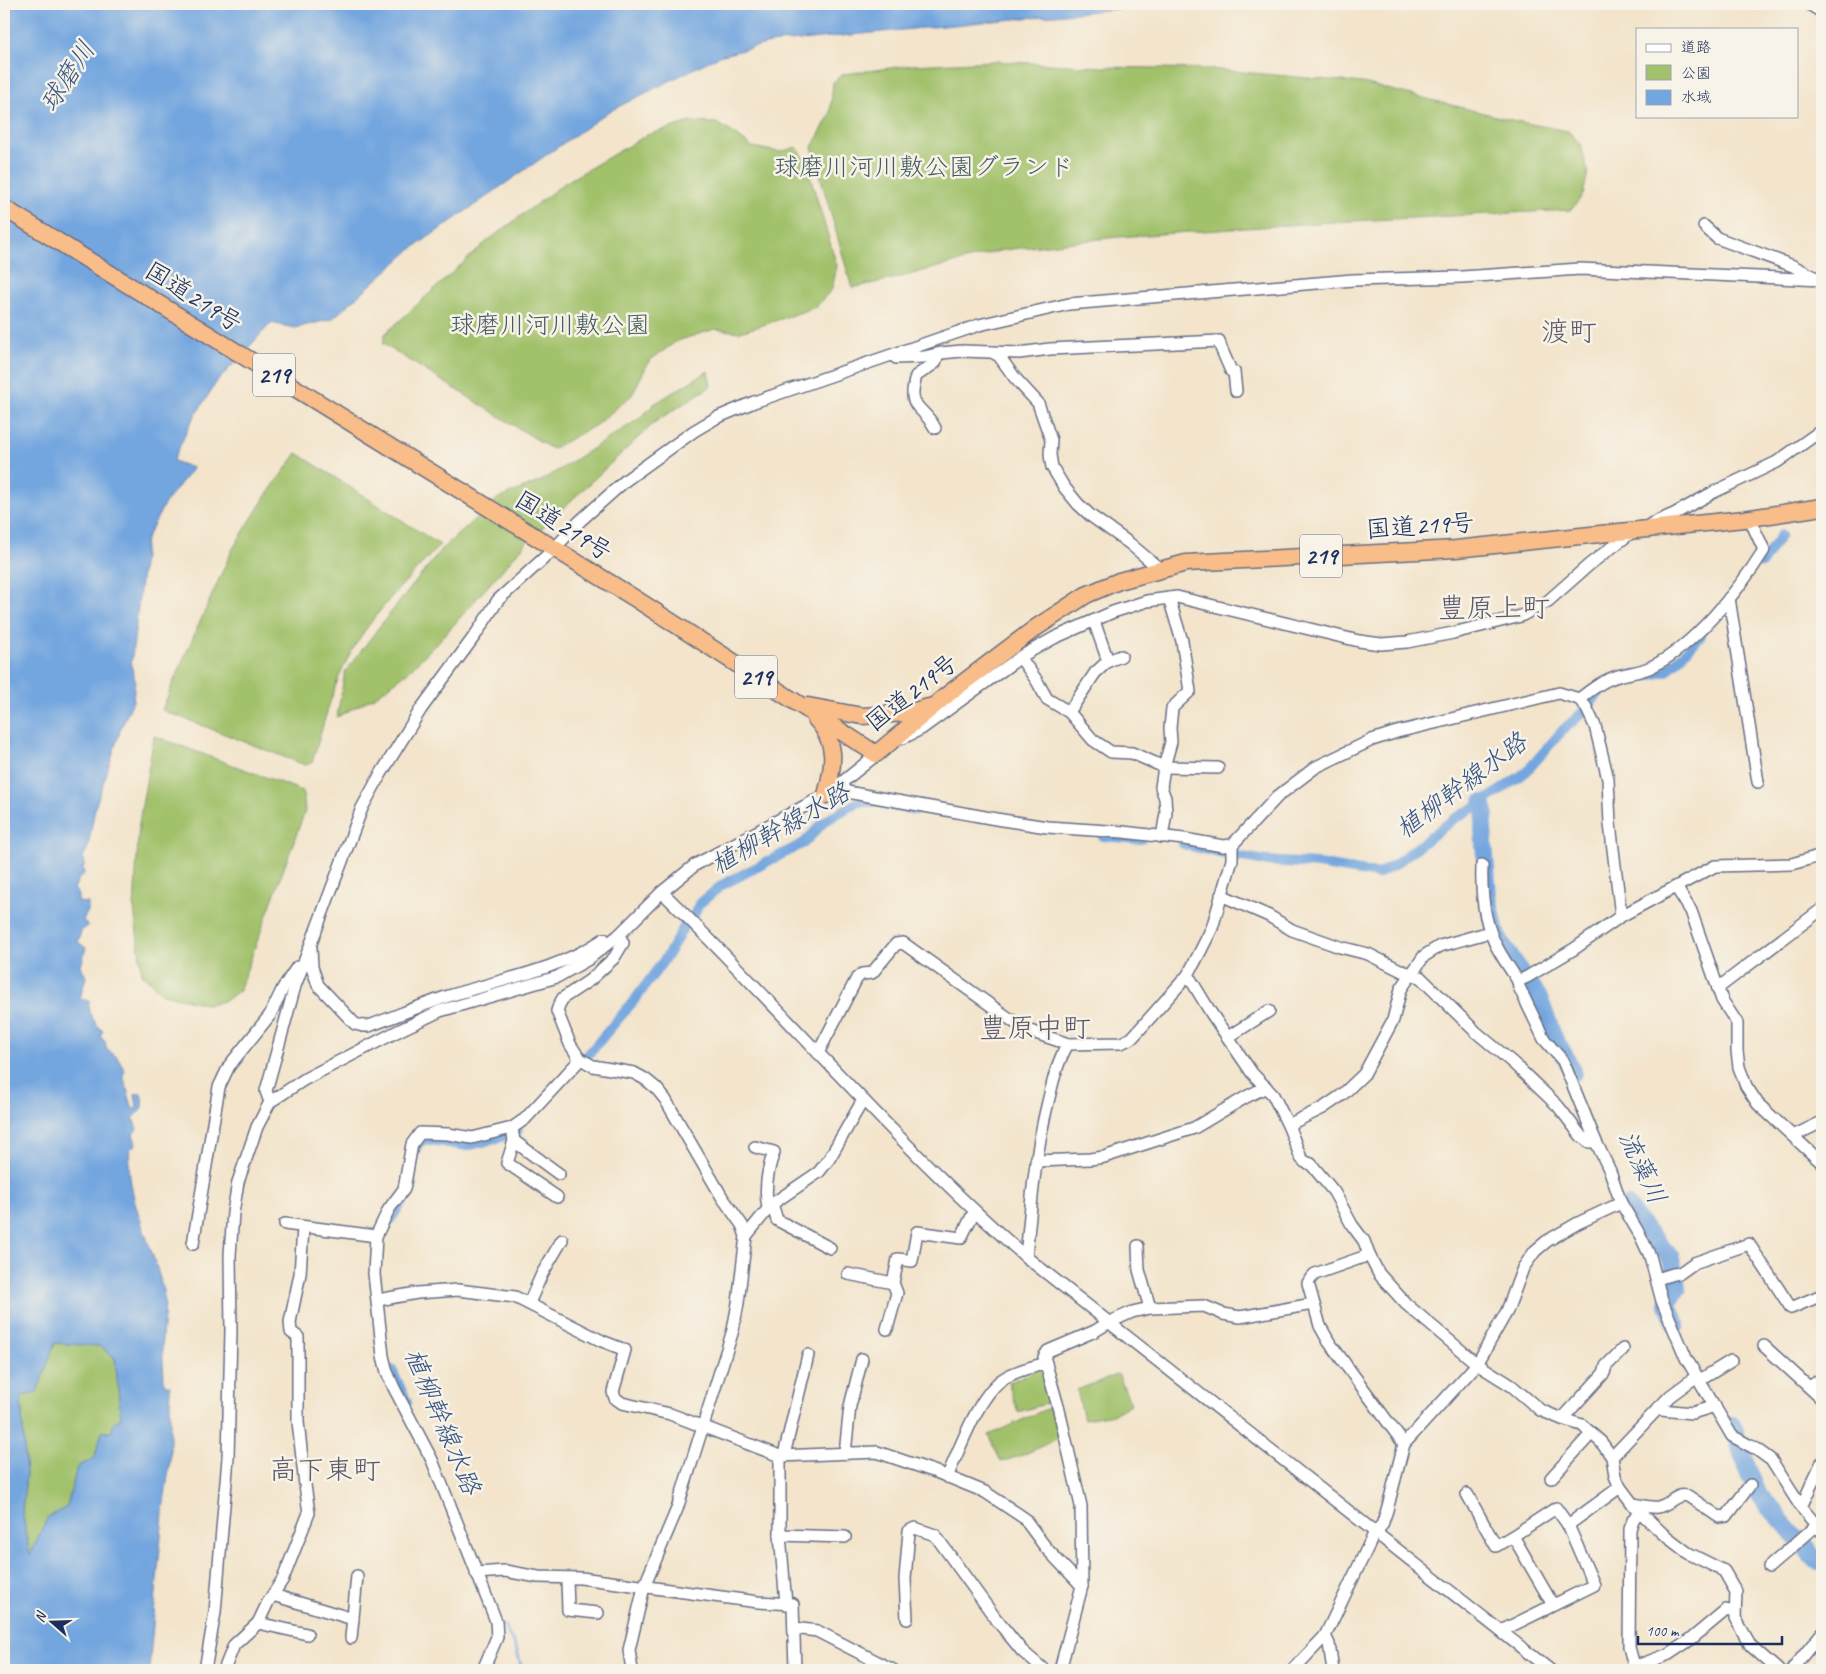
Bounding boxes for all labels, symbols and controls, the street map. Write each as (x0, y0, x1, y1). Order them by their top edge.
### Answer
legend (1636, 28, 1798, 118)
water label: 球磨川 (32, 35, 103, 118)
text: 道路 (1681, 38, 1711, 57)
text: 公園 (1681, 64, 1711, 83)
text: 水域 (1681, 88, 1711, 107)
park label: 球磨川河川敷公園グランド (774, 151, 1074, 183)
street label: 国道219号 (139, 254, 248, 339)
park label: 球磨川河川敷公園 (450, 309, 650, 341)
district label: 渡町 (1541, 314, 1597, 349)
road number: 219 (253, 354, 295, 396)
street label: 国道219号 (509, 483, 618, 568)
street label: 国道219号 (1365, 506, 1475, 546)
road number: 219 (1300, 534, 1342, 578)
district label: 豊原上町 (1438, 590, 1550, 625)
street label: 国道219号 (859, 647, 964, 739)
road number: 219 (735, 656, 777, 699)
water label: 植柳幹線水路 (1389, 724, 1535, 846)
water label: 植柳幹線水路 (704, 774, 858, 882)
district label: 豊原中町 (979, 1010, 1091, 1045)
water label: 流藻川 (1611, 1125, 1674, 1210)
water label: 植柳幹線水路 (397, 1343, 489, 1501)
district label: 高下東町 (269, 1452, 381, 1487)
north arrow (28, 1596, 78, 1646)
text: N (31, 1609, 51, 1625)
scale bar (1638, 1614, 1782, 1646)
text: 100 m (1646, 1622, 1680, 1641)

